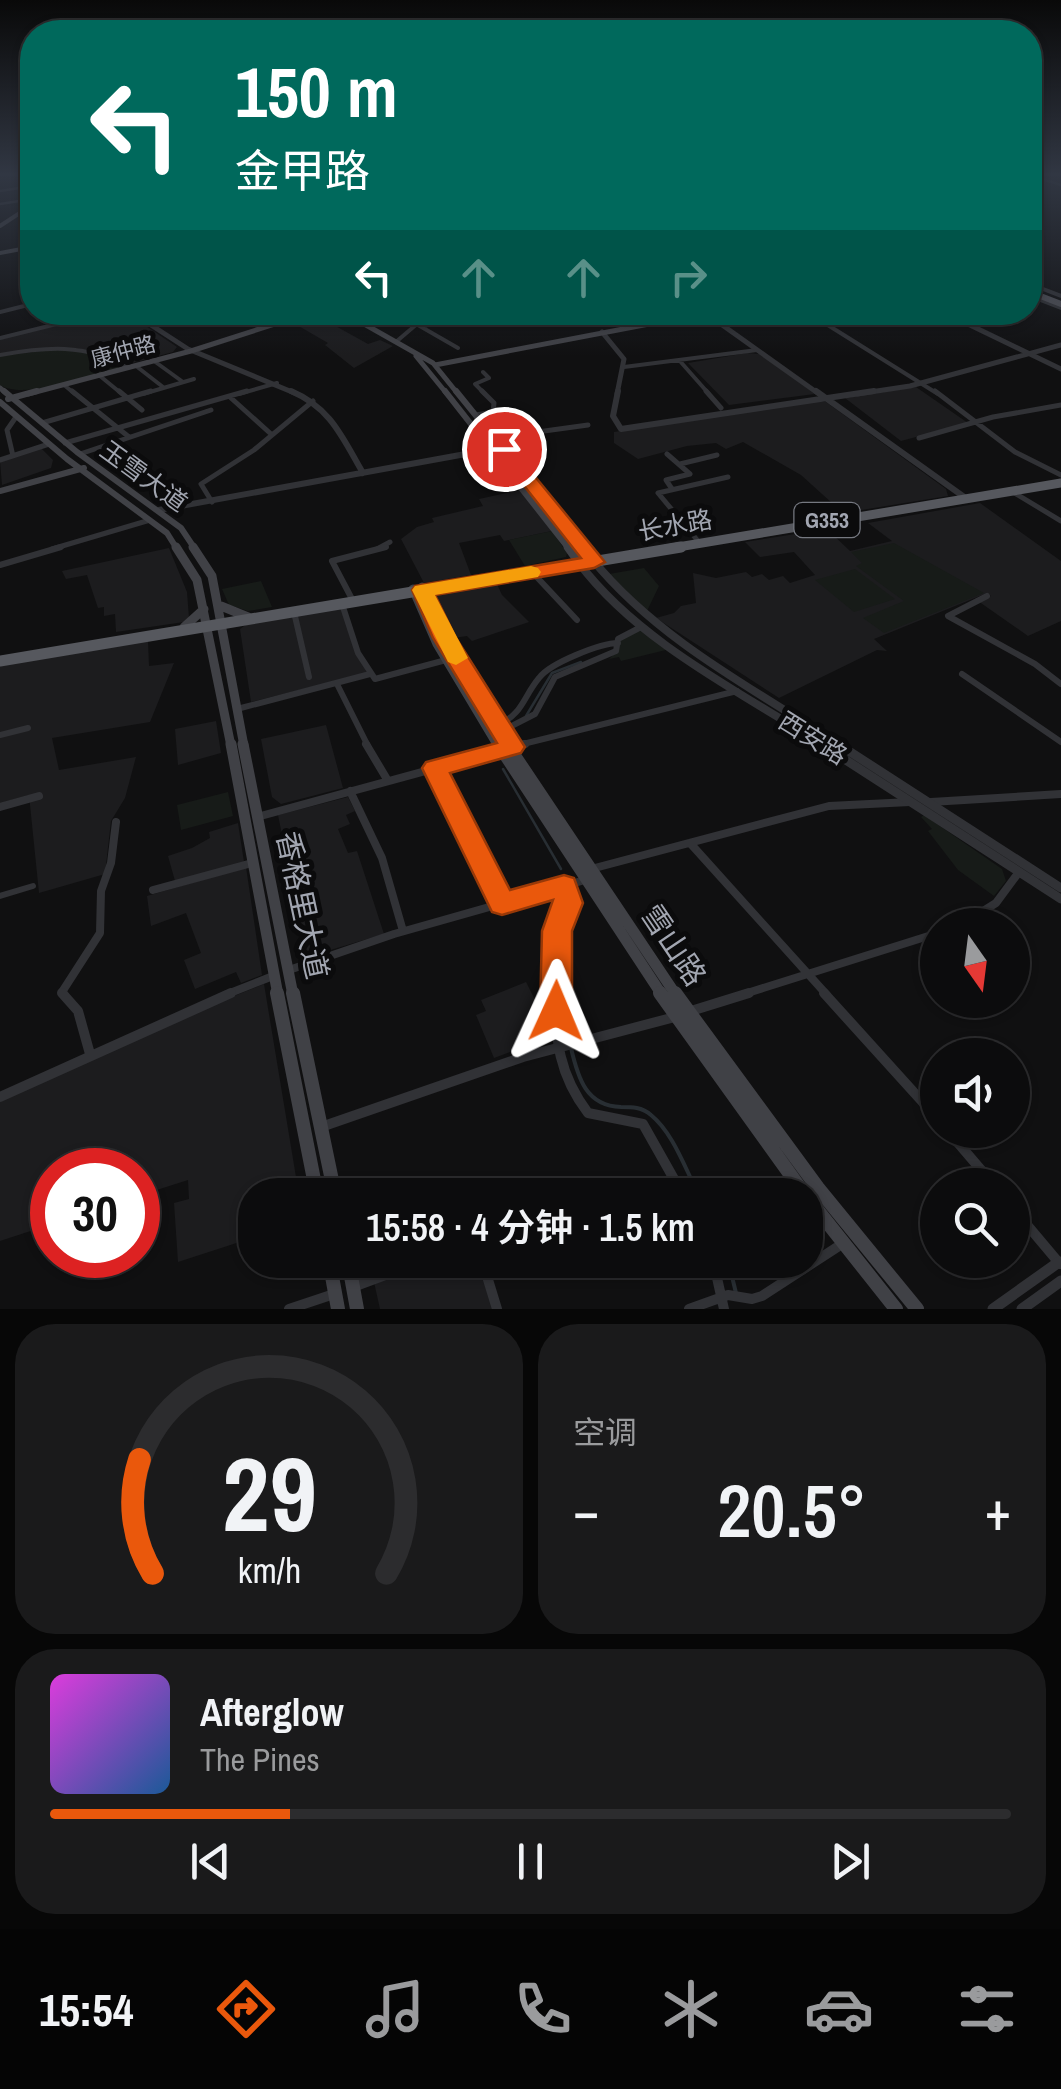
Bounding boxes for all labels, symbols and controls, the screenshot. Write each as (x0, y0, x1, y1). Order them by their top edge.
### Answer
text: 150 m (235, 45, 398, 139)
icon: left (70, 60, 200, 190)
text: 金甲路 (235, 140, 370, 201)
icon: left (346, 250, 401, 305)
icon: ahead (451, 250, 506, 305)
icon: ahead (556, 250, 611, 305)
icon: right (661, 250, 716, 305)
street label: 康仲路 (87, 328, 159, 374)
pin (462, 407, 547, 492)
icon: arrive (477, 422, 532, 477)
street label: 玉雪大道 (94, 433, 194, 519)
street label: 长水路 (635, 502, 715, 548)
road number: G353 (794, 503, 860, 537)
street label: 西安路 (772, 704, 854, 772)
street label: 香格里大道 (268, 827, 338, 983)
street label: 雪山路 (632, 897, 716, 993)
north arrow (920, 908, 1030, 1018)
map controls (920, 908, 1030, 1278)
position arrow (504, 959, 608, 1063)
button: sound (920, 1038, 1030, 1148)
speed limit sign: 30 (30, 1148, 160, 1278)
button: search (920, 1168, 1030, 1278)
text: 15:58 · 4 分钟 · 1.5 km (366, 1202, 695, 1253)
text: 空调 (573, 1411, 637, 1454)
text: 29 (222, 1423, 316, 1563)
text: 20.5° (717, 1459, 867, 1560)
text: − (573, 1473, 599, 1547)
text: + (985, 1473, 1011, 1547)
text: km/h (237, 1546, 301, 1594)
text: Afterglow (200, 1687, 344, 1738)
text: The Pines (200, 1738, 320, 1781)
icon: previous (183, 1834, 238, 1889)
icon: pause (503, 1834, 558, 1889)
icon: next (823, 1834, 878, 1889)
icon: directions (211, 1974, 281, 2044)
icon: music (360, 1974, 430, 2044)
icon: phone (508, 1974, 578, 2044)
icon: climate (656, 1974, 726, 2044)
icon: car (804, 1974, 874, 2044)
icon: filters (952, 1974, 1022, 2044)
text: 15:54 (39, 1979, 133, 2040)

